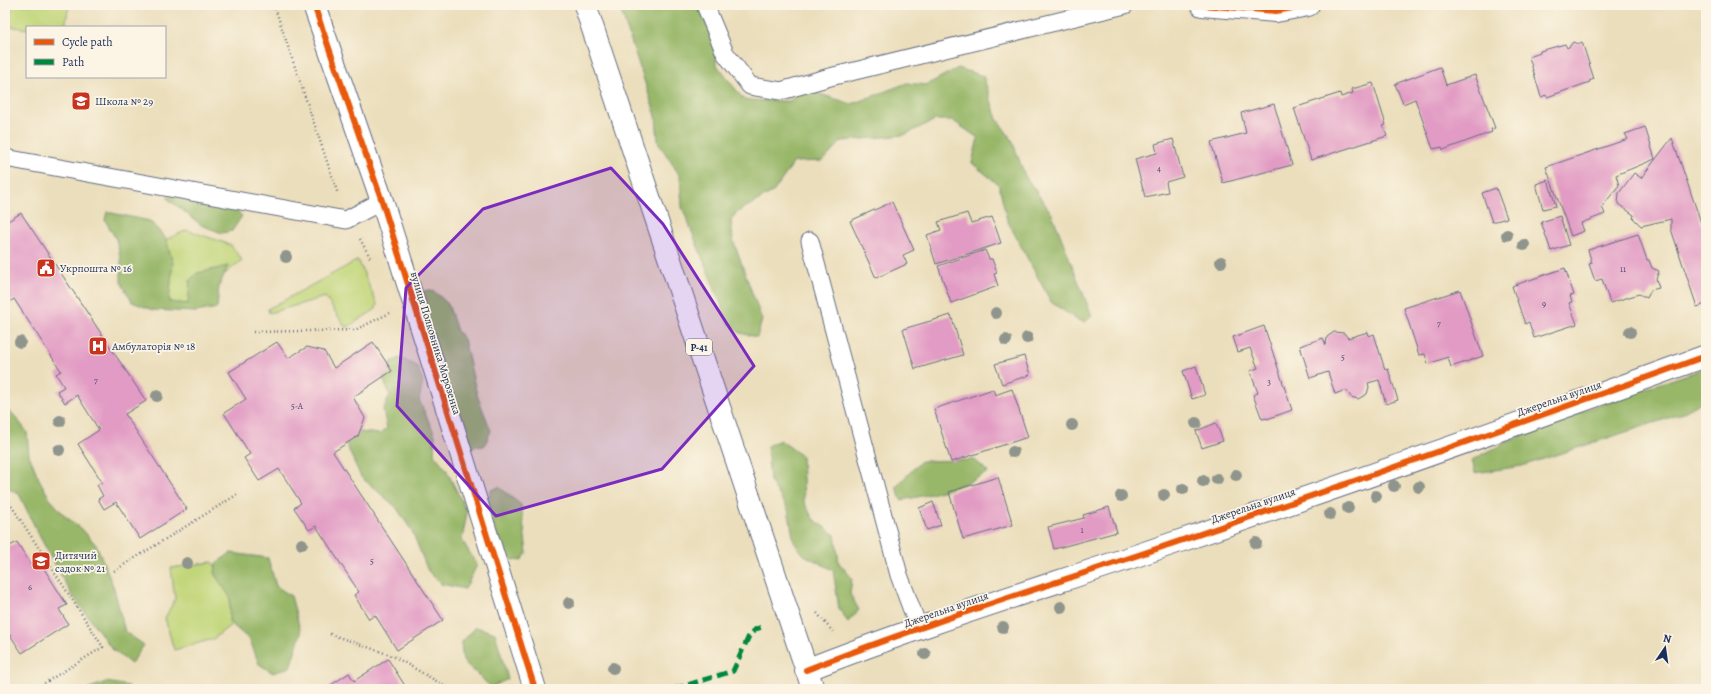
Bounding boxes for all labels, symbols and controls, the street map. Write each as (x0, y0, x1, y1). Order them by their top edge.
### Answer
legend (26, 26, 166, 78)
text: Cycle path (62, 34, 113, 50)
text: Path (62, 54, 85, 70)
school or university icon: Школа № 29 (70, 90, 92, 112)
place label: Школа № 29 (95, 94, 153, 109)
house number: 4 (1157, 162, 1161, 174)
public building icon: Укрпошта № 16 (35, 257, 57, 279)
place label: Укрпошта № 16 (60, 261, 132, 276)
house number: 11 (1620, 263, 1626, 275)
street label: вулиця Полковника Морозенка (407, 270, 465, 417)
house number: 9 (1542, 298, 1546, 310)
house number: 7 (1437, 317, 1441, 329)
hospital icon: Амбулаторія № 18 (87, 335, 109, 357)
place label: Амбулаторія № 18 (111, 339, 195, 354)
road number: Р-41 (686, 339, 712, 355)
house number: 5 (1341, 351, 1345, 363)
house number: 7 (94, 374, 98, 386)
house number: 3 (1267, 376, 1271, 388)
street label: Джерельна вулиця (1515, 377, 1603, 420)
house number: 5-А (291, 400, 304, 412)
street label: Джерельна вулиця (1209, 484, 1297, 527)
house number: 1 (1080, 524, 1084, 536)
place label: Дитячий садок № 21 (55, 548, 105, 576)
school or university icon: Дитячий садок № 21 (30, 550, 52, 572)
house number: 5 (370, 555, 374, 567)
house number: 6 (28, 581, 32, 593)
street label: Джерельна вулиця (902, 588, 990, 631)
north arrow (1645, 628, 1685, 668)
text: N (1662, 631, 1673, 647)

